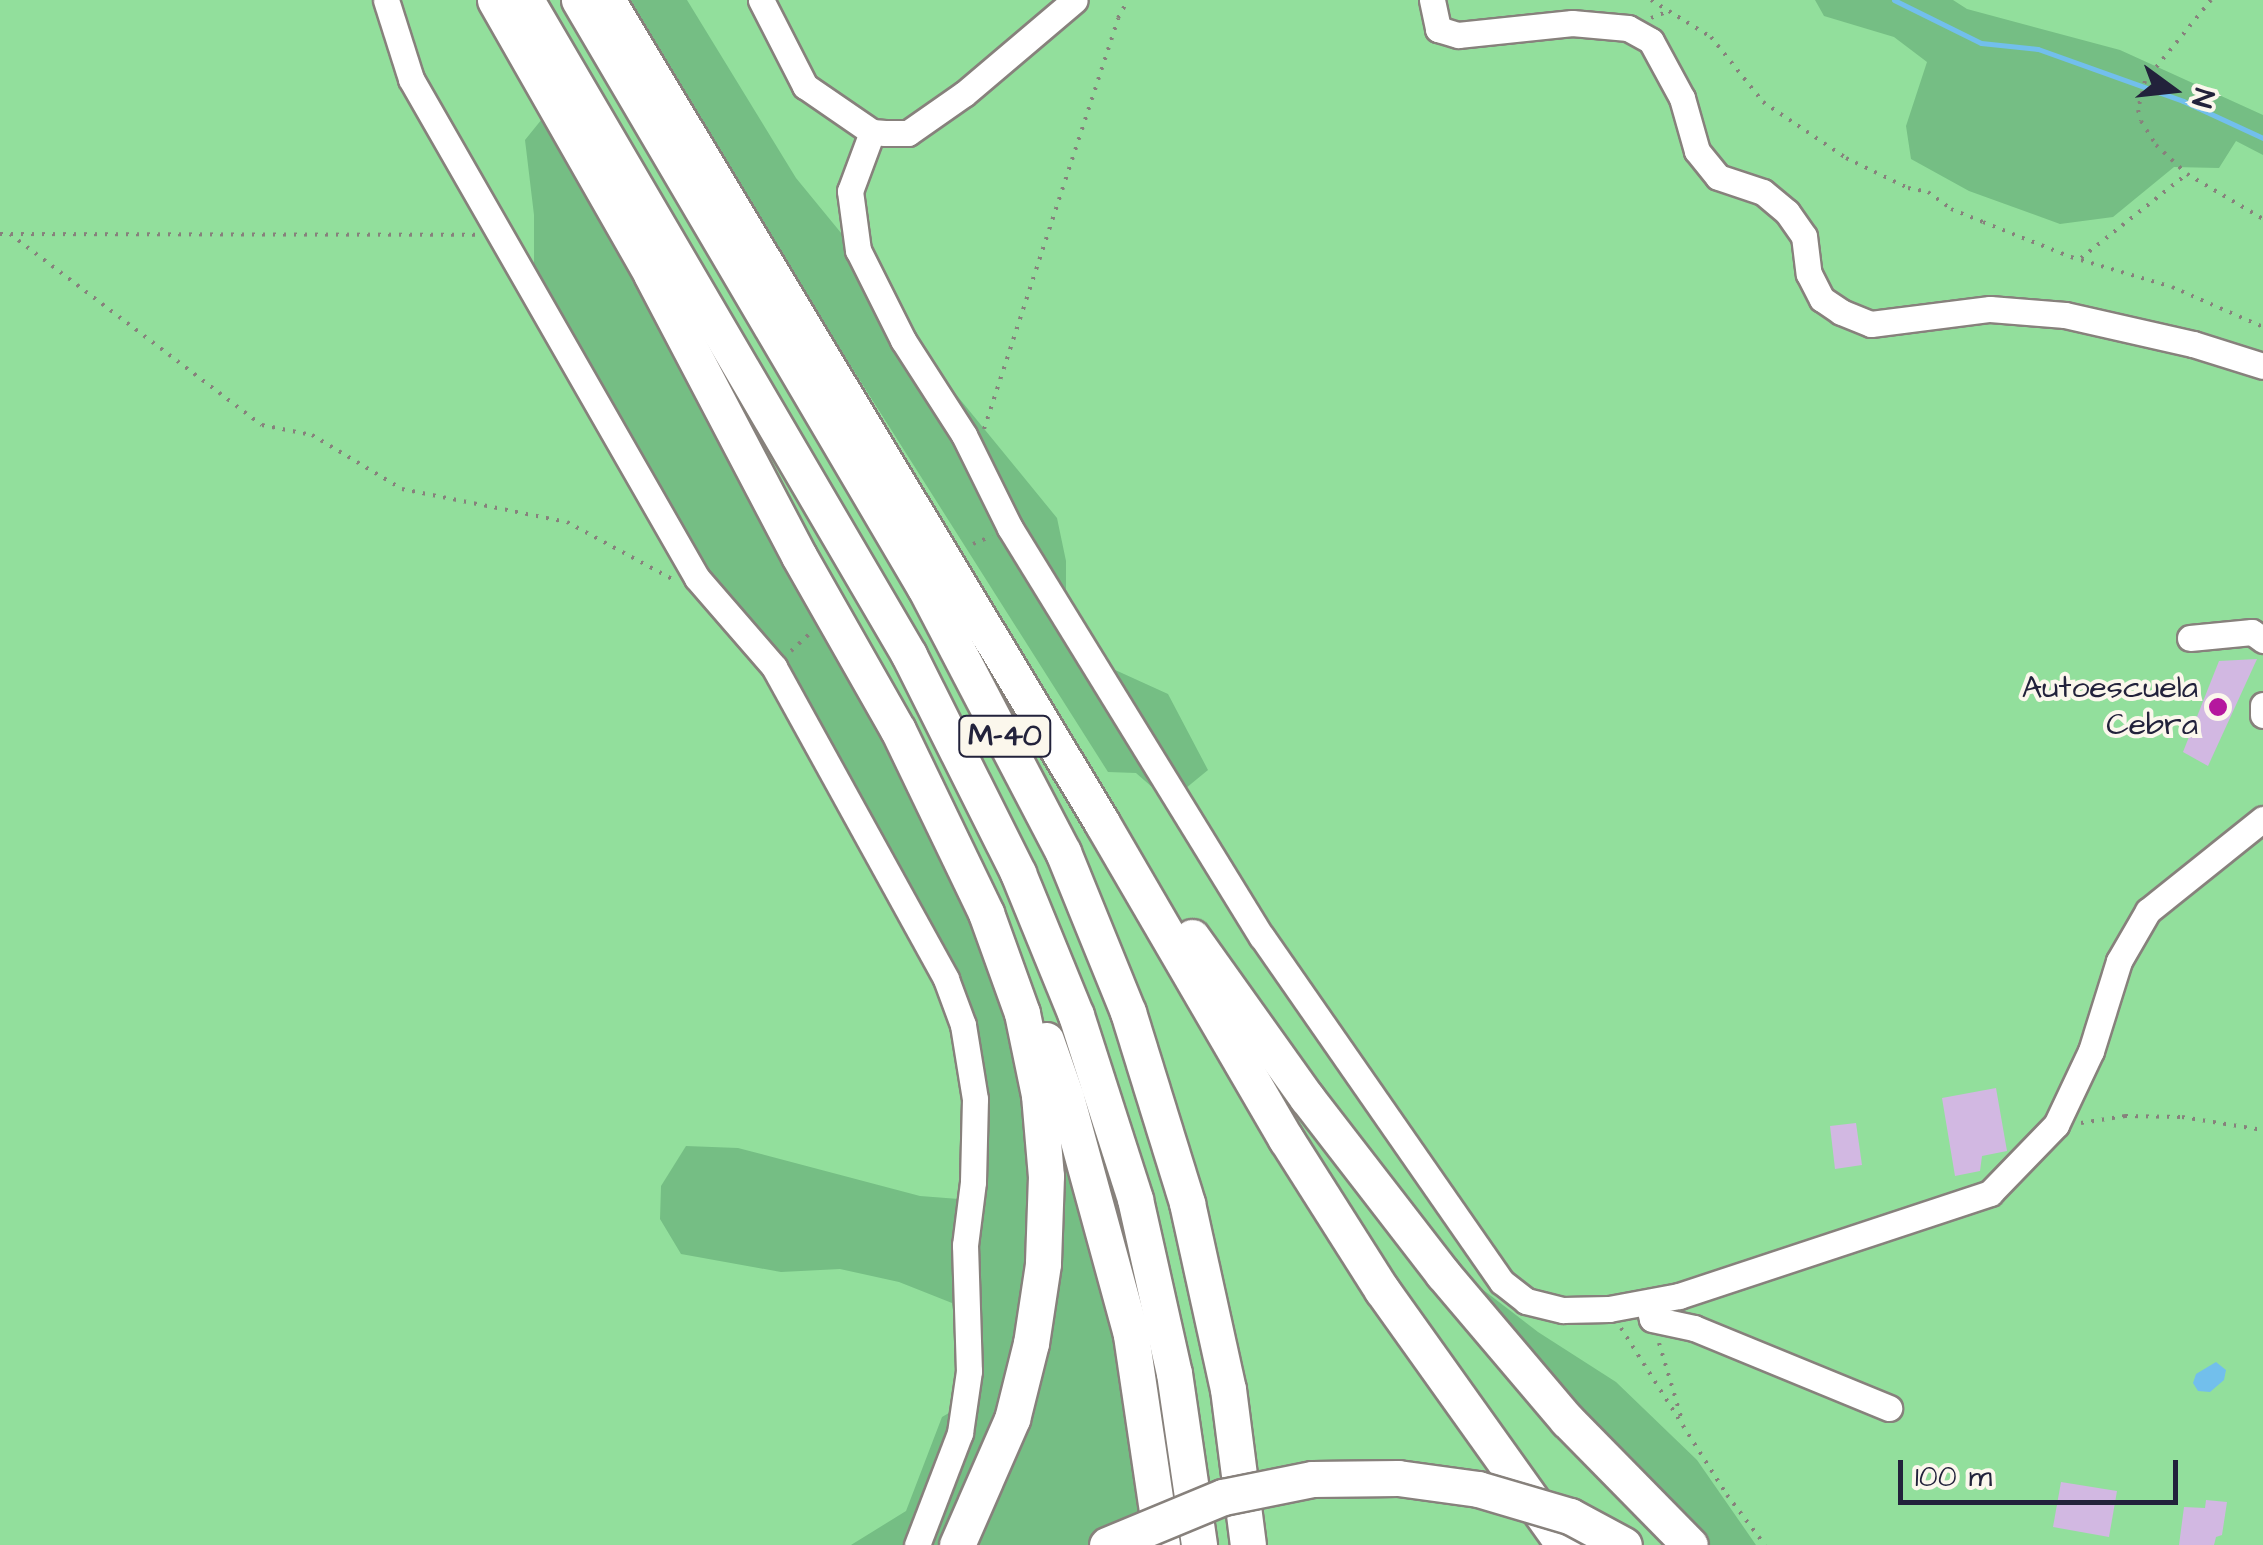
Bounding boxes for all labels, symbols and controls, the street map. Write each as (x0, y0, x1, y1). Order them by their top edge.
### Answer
north arrow (2123, 40, 2223, 140)
text: N (2181, 84, 2224, 111)
place label: Autoescuela Cebra (2022, 670, 2198, 745)
marker: Autoescuela Cebra (2207, 696, 2229, 718)
road number: M-40 (958, 711, 1052, 761)
scale bar (1903, 1440, 2183, 1502)
text: 100 m (1915, 1456, 1992, 1498)

